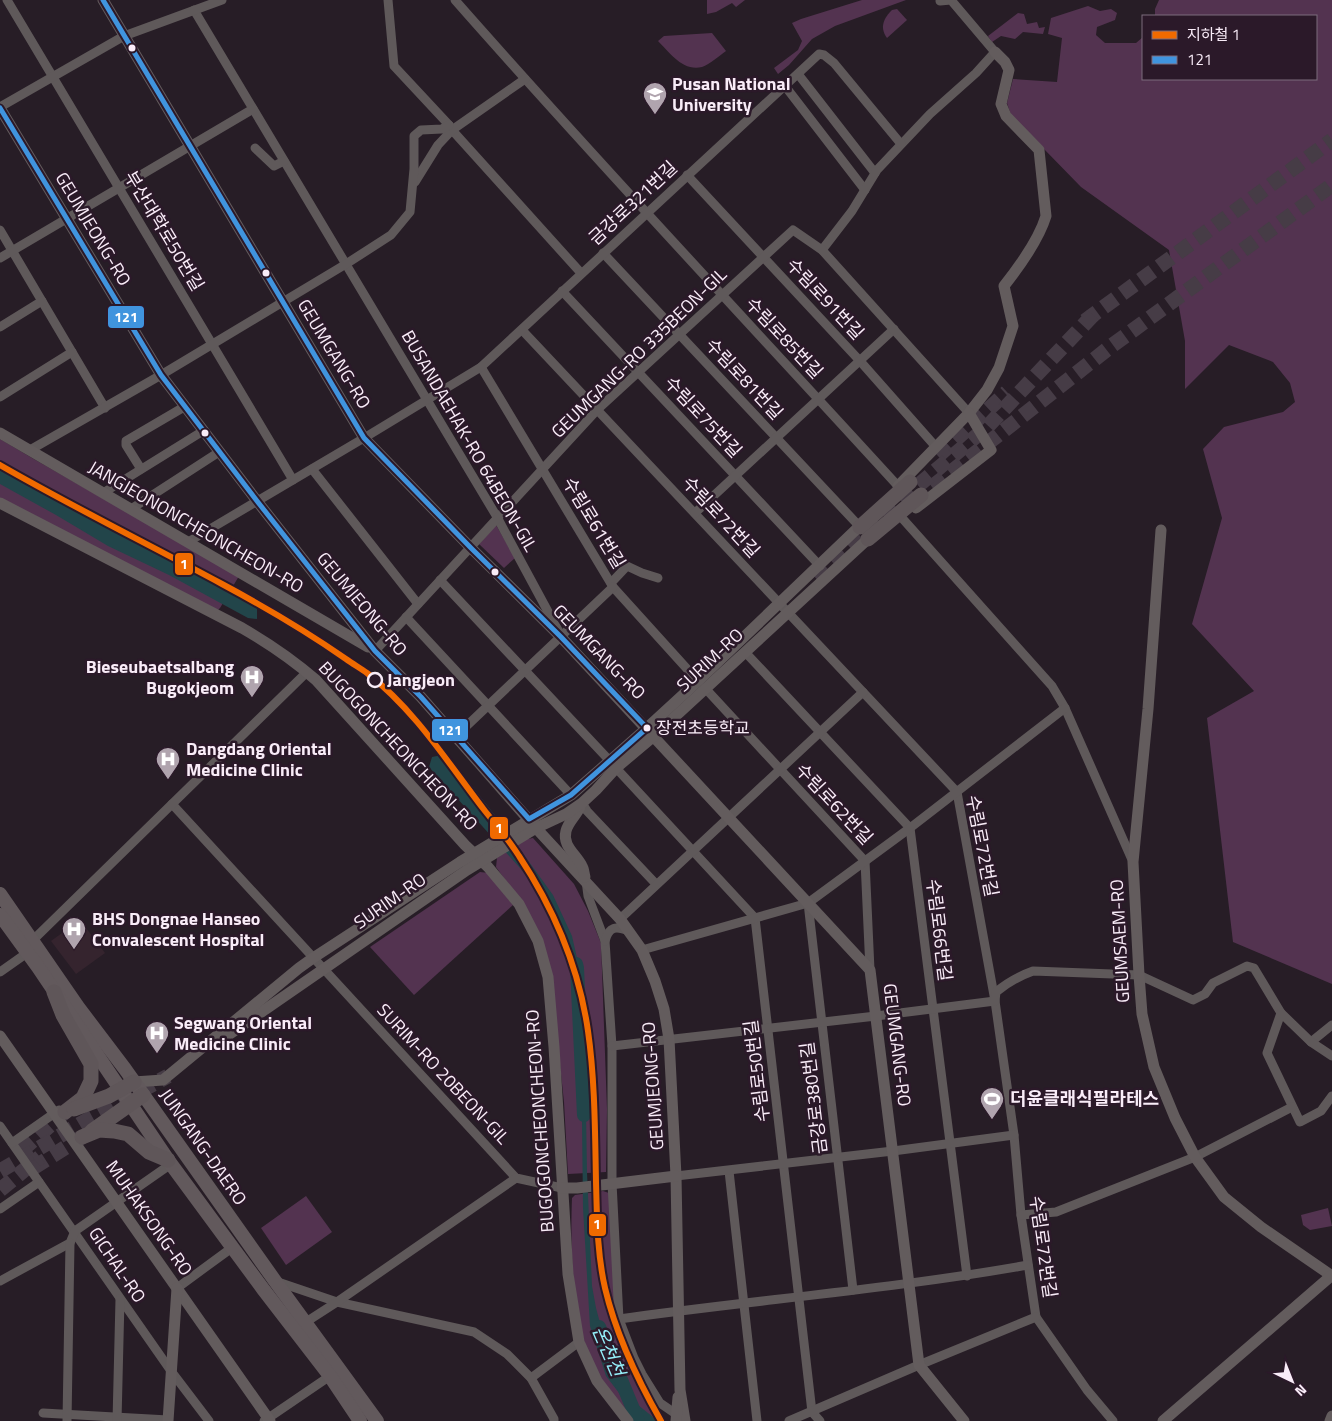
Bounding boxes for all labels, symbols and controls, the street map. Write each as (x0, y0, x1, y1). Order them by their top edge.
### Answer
legend (1142, 15, 1317, 80)
text: 지하철 1 (1187, 23, 1240, 46)
unlabelled marker (127, 43, 137, 53)
text: 121 (1187, 48, 1212, 71)
place label: Pusan National University (672, 70, 791, 118)
school or university icon: Pusan National University (642, 81, 668, 115)
street label: 금강로321번길 (582, 154, 683, 251)
street label: 부산대학로50번길 (118, 165, 211, 296)
street label: GEUMJEONG-RO (49, 167, 138, 291)
street label: 수림로91번길 (780, 252, 870, 346)
street label: GEUMGANG-RO 335BEON-GIL (545, 261, 733, 444)
unlabelled marker (261, 268, 271, 278)
street label: 수림로85번길 (739, 291, 829, 385)
street label: GEUMGANG-RO (291, 294, 378, 414)
line badge: 121 (107, 305, 145, 329)
text: 121 (114, 306, 138, 327)
street label: BUSANDAEHAK-RO 64BEON-GIL (395, 325, 544, 557)
street label: 수림로81번길 (699, 332, 789, 426)
street label: 수림로75번길 (658, 370, 748, 464)
unlabelled marker (200, 428, 210, 438)
street label: JANGJEONONCHEONCHEON-RO (84, 454, 309, 599)
street label: 수림로72번길 (676, 470, 766, 564)
street label: 수림로61번길 (556, 472, 633, 574)
street label: GEUMJEONG-RO (311, 546, 414, 662)
line badge: 1 (174, 552, 194, 576)
text: 1 (180, 553, 188, 574)
unlabelled marker (490, 567, 500, 577)
street label: GEUMGANG-RO (547, 598, 652, 706)
street label: SURIM-RO (670, 622, 749, 698)
place label: Bieseubaetsalbang Bugokjeom (86, 653, 234, 701)
street label: BUGOGONCHEONCHEON-RO (312, 655, 484, 837)
hospital icon: Bieseubaetsalbang Bugokjeom (239, 664, 265, 698)
place label: Jangjeon (387, 666, 455, 693)
marker: Jangjeon (367, 672, 383, 688)
place label: 장전초등학교 (656, 715, 750, 741)
line badge: 121 (431, 718, 469, 742)
text: 121 (438, 719, 462, 740)
marker: 장전초등학교 (642, 723, 652, 733)
place label: Dangdang Oriental Medicine Clinic (186, 735, 332, 783)
hospital icon: Dangdang Oriental Medicine Clinic (155, 746, 181, 780)
street label: 수림로62번길 (789, 757, 879, 851)
street label: 수림로72번길 (959, 793, 1006, 899)
line badge: 1 (489, 816, 509, 840)
text: 1 (495, 817, 503, 838)
street label: SURIM-RO (348, 866, 431, 935)
street label: 수림로66번길 (920, 877, 959, 983)
street label: GEUMSAEM-RO (1103, 878, 1136, 1004)
place label: BHS Dongnae Hanseo Convalescent Hospital (92, 905, 264, 953)
hospital icon: BHS Dongnae Hanseo Convalescent Hospital (61, 916, 87, 950)
street label: GEUMGANG-RO (877, 982, 918, 1108)
street label: SURIM-RO 20BEON-GIL (371, 997, 516, 1150)
place label: Segwang Oriental Medicine Clinic (174, 1009, 312, 1057)
street label: BUGOGONCHEONCHEON-RO (518, 1009, 561, 1233)
street label: 수림로50번길 (737, 1018, 776, 1124)
hospital icon: Segwang Oriental Medicine Clinic (144, 1020, 170, 1054)
street label: GEUMJEONG-RO (635, 1021, 670, 1151)
street label: 금강로380번길 (793, 1040, 834, 1156)
street label: JUNGANG-DAERO (153, 1083, 254, 1211)
place label: 더윤클래식필라테스 (1010, 1085, 1159, 1112)
sports icon: 더윤클래식필라테스 (979, 1086, 1005, 1120)
street label: MUHAKSONG-RO (99, 1154, 199, 1281)
street label: 수림로72번길 (1023, 1194, 1064, 1300)
line badge: 1 (588, 1213, 607, 1237)
text: 1 (593, 1213, 601, 1234)
street label: GICHAL-RO (82, 1221, 153, 1308)
water label: 온천천 (586, 1321, 634, 1382)
north arrow (1267, 1356, 1317, 1406)
text: N (1290, 1380, 1312, 1402)

